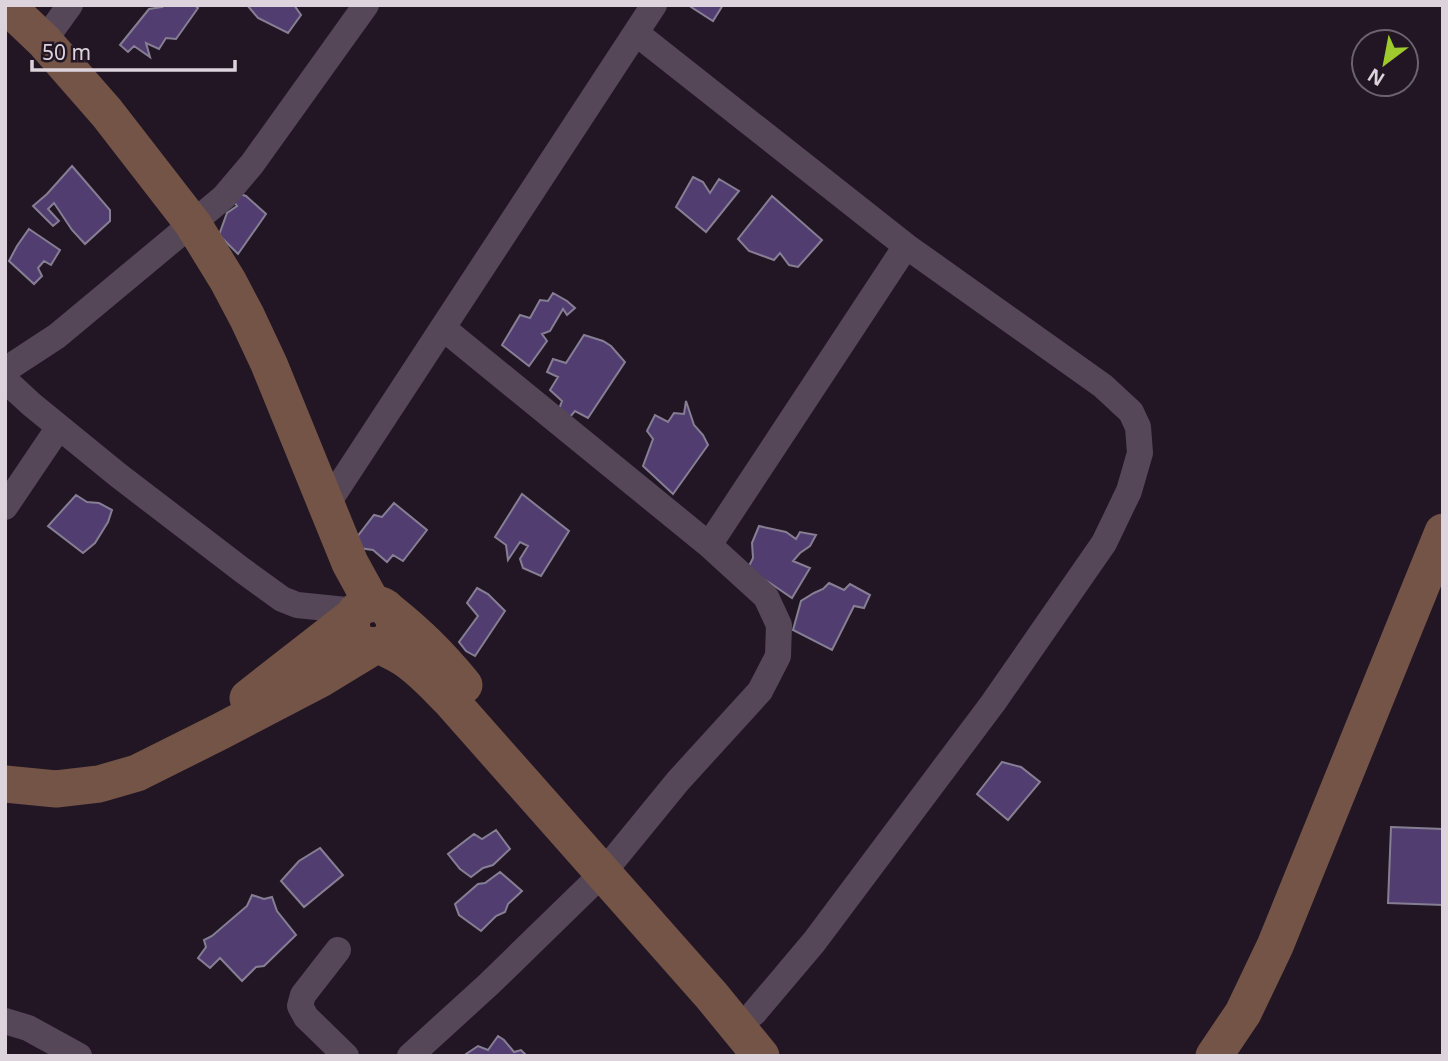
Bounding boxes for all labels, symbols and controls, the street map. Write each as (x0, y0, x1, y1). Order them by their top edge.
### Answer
scale bar (32, 28, 234, 72)
north arrow (1350, 28, 1420, 98)
text: 50 m (42, 38, 91, 66)
text: N (1363, 62, 1389, 93)

